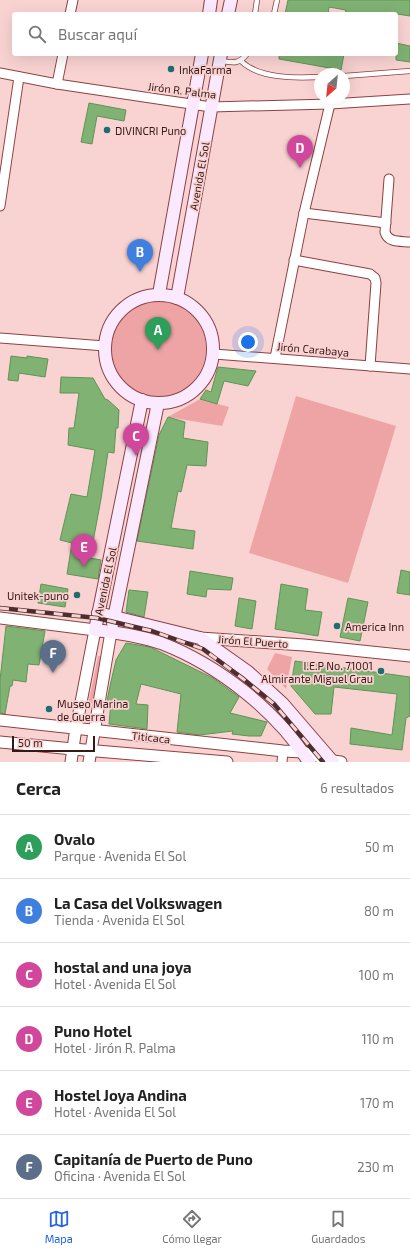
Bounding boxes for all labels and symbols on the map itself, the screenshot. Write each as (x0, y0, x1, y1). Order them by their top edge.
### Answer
place label: InkaFarma (179, 63, 232, 76)
marker: InkaFarma (166, 64, 176, 74)
north arrow (314, 68, 350, 104)
street label: Jirón R. Palma (147, 79, 217, 101)
place label: DIVINCRI Puno (115, 124, 186, 137)
marker: DIVINCRI Puno (102, 125, 112, 135)
pin: D (287, 135, 313, 168)
street label: Avenida El Sol (187, 140, 212, 211)
pin: B (127, 239, 153, 272)
pin: A (145, 317, 171, 350)
your location (238, 332, 258, 352)
street label: Jirón Carabaya (276, 339, 350, 359)
pin: C (123, 423, 149, 456)
pin: E (71, 534, 97, 567)
street label: Avenida El Sol (91, 545, 119, 616)
place label: Unitek-puno (7, 589, 69, 602)
marker: Unitek-puno (72, 590, 82, 600)
place label: America Inn (345, 620, 404, 633)
marker: America Inn (332, 621, 342, 631)
street label: Jirón El Puerto (217, 632, 289, 650)
pin: F (40, 640, 66, 673)
place label: I.E.P No. 71001 Almirante Miguel Grau (261, 659, 373, 685)
marker: I.E.P No. 71001 Almirante Miguel Grau (376, 666, 386, 676)
place label: Museo Marina de Guerra (57, 697, 128, 723)
marker: Museo Marina de Guerra (44, 704, 54, 714)
street label: Titicaca (131, 729, 171, 745)
scale bar (12, 734, 95, 753)

